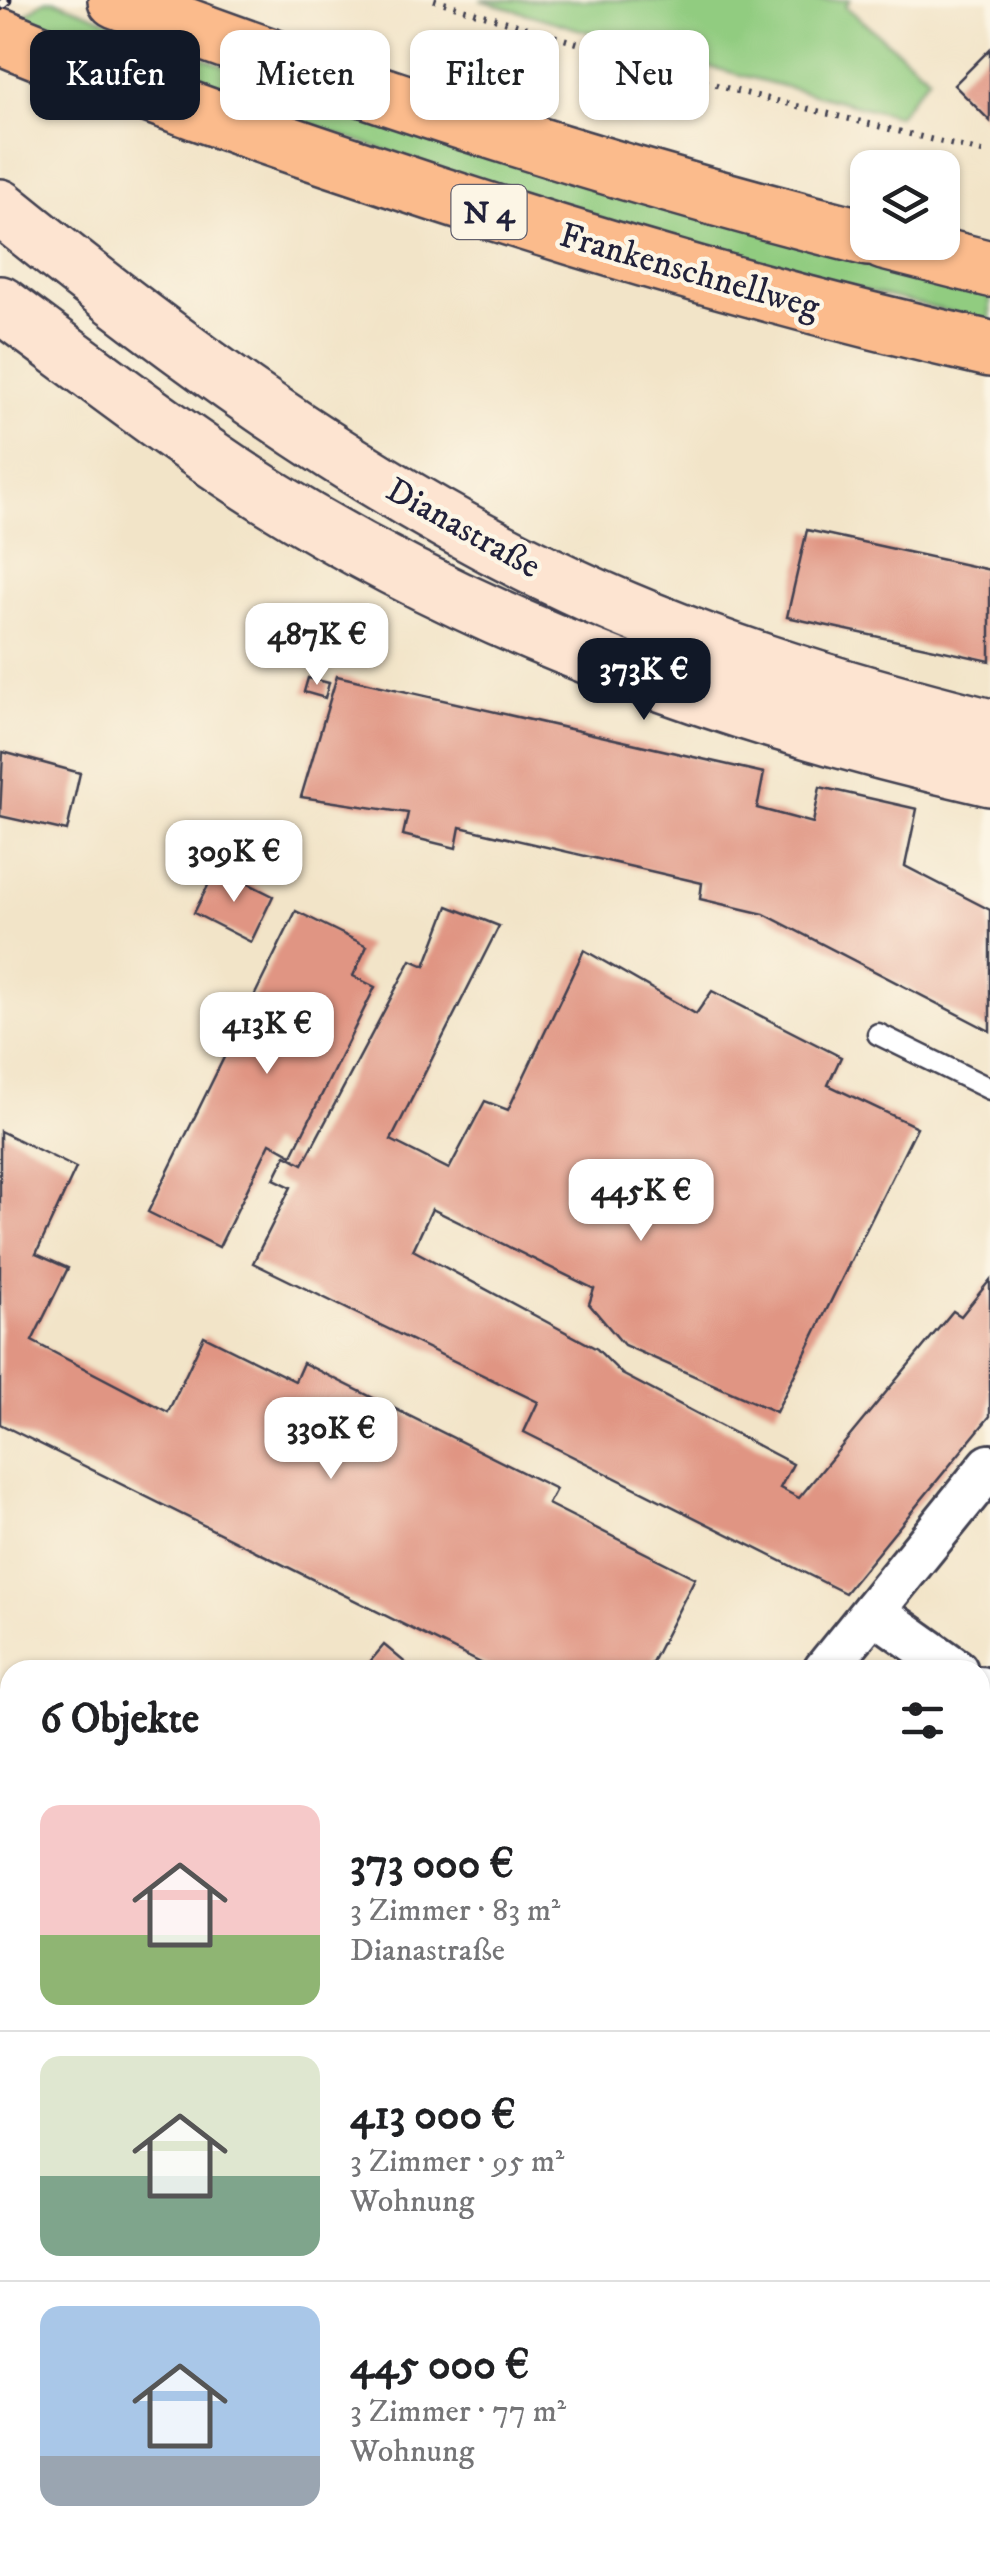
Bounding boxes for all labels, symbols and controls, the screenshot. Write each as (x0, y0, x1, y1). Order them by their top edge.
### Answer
chip: Kaufen (30, 30, 200, 120)
chip: Mieten (220, 30, 390, 120)
chip: Filter (410, 30, 559, 120)
chip: Neu (579, 30, 709, 120)
map controls (850, 150, 960, 260)
button: layers (850, 150, 960, 260)
road number: N 4 (452, 185, 526, 239)
street label: Frankenschnellweg (555, 214, 825, 330)
street label: Dianastraße (378, 468, 548, 589)
pin: 487K € (236, 603, 398, 688)
text: 487K € (267, 615, 367, 655)
pin: 373K € (563, 638, 725, 723)
text: 373K € (600, 650, 688, 690)
pin: 309K € (153, 820, 315, 905)
text: 309K € (187, 832, 281, 872)
pin: 413K € (186, 992, 348, 1077)
text: 413K € (222, 1004, 312, 1044)
pin: 445K € (560, 1159, 722, 1244)
text: 445K € (591, 1171, 691, 1211)
pin: 330K € (250, 1397, 412, 1482)
text: 330K € (286, 1409, 376, 1449)
icon: filters (895, 1693, 950, 1748)
text: 6 Objekte (40, 1694, 199, 1746)
text: 373 000 € (350, 1839, 514, 1891)
icon: home (120, 1845, 240, 1965)
text: 3 Zimmer · 83 m² (350, 1891, 560, 1931)
text: Dianastraße (350, 1931, 505, 1971)
text: 413 000 € (350, 2090, 516, 2142)
icon: home (120, 2096, 240, 2216)
text: 3 Zimmer · 95 m² (350, 2142, 564, 2182)
text: Wohnung (350, 2182, 474, 2222)
text: 445 000 € (350, 2340, 529, 2392)
icon: home (120, 2346, 240, 2466)
text: 3 Zimmer · 77 m² (350, 2392, 566, 2432)
text: Wohnung (350, 2432, 474, 2472)

